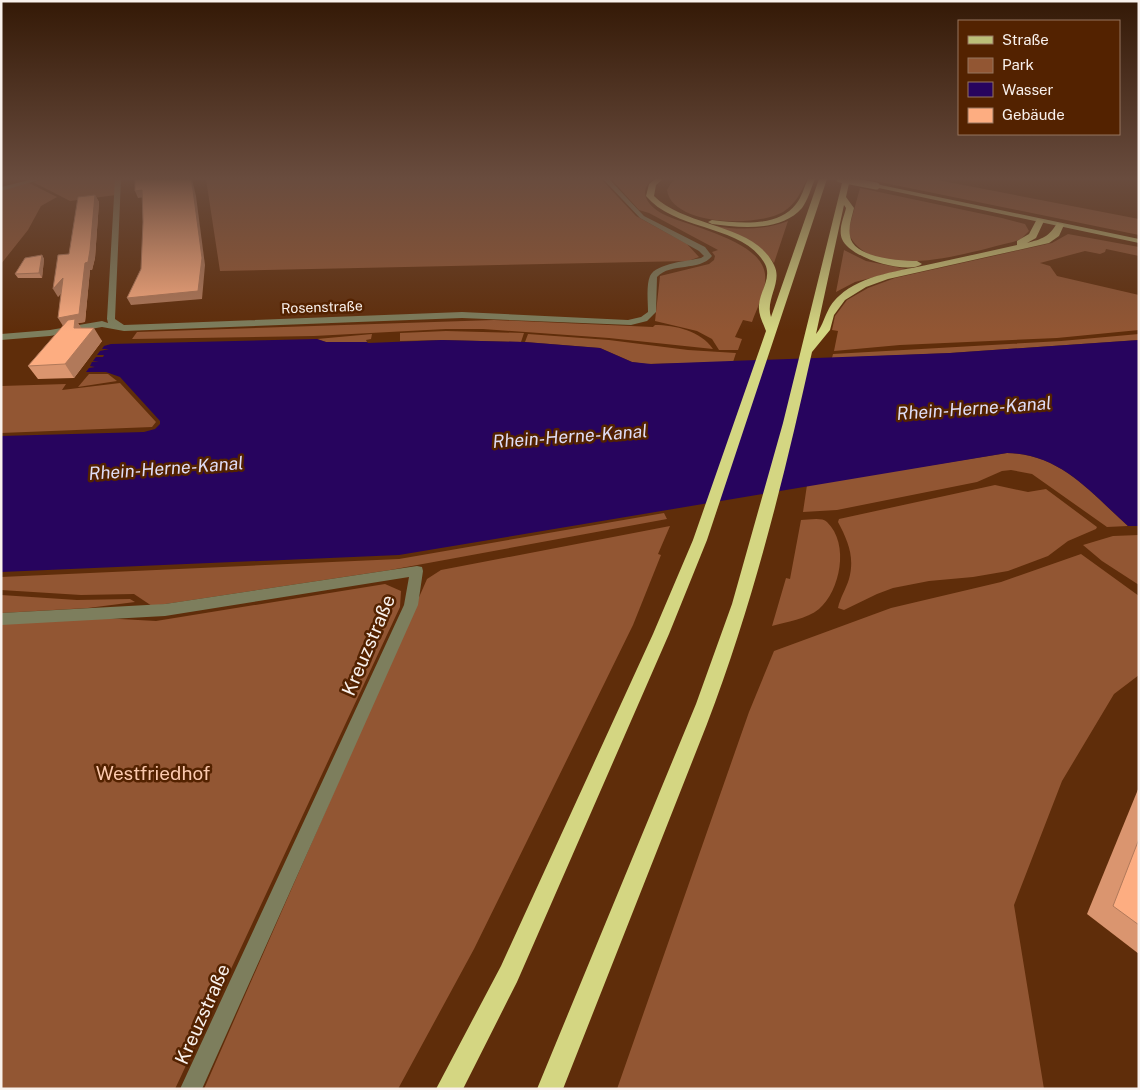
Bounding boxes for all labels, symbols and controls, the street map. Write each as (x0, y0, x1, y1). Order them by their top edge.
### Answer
legend (958, 20, 1120, 135)
text: Straße (1002, 31, 1049, 48)
text: Park (1002, 56, 1034, 73)
text: Wasser (1002, 81, 1054, 98)
text: Gebäude (1002, 106, 1065, 123)
street label: Rosenstraße (281, 298, 363, 316)
water label: Rhein-Herne-Kanal (896, 392, 1052, 424)
water label: Rhein-Herne-Kanal (492, 420, 648, 452)
water label: Rhein-Herne-Kanal (88, 452, 244, 484)
street label: Kreuzstraße (337, 591, 399, 699)
park label: Westfriedhof (96, 762, 210, 784)
street label: Kreuzstraße (170, 960, 234, 1068)

